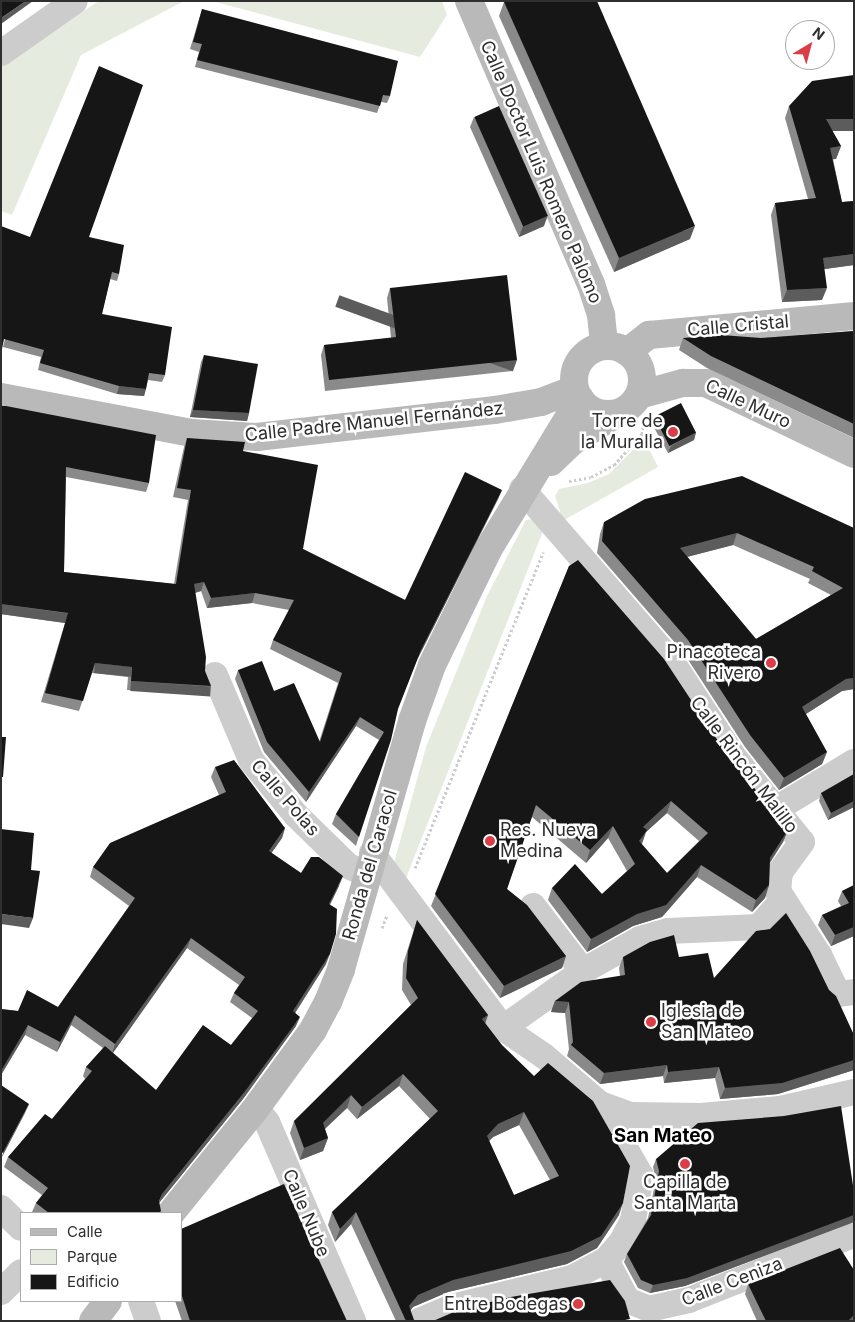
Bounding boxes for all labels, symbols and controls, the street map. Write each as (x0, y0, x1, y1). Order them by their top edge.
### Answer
north arrow (785, 20, 835, 70)
text: N (809, 23, 828, 43)
street label: Calle Doctor Luis Romero Palomo (476, 37, 606, 307)
street label: Calle Cristal (686, 311, 790, 341)
street label: Calle Muro (702, 375, 794, 433)
street label: Calle Padre Manuel Fernández (244, 398, 504, 446)
place label: Torre de la Muralla (581, 411, 663, 454)
marker: Torre de la Muralla (667, 426, 679, 438)
place label: Pinacoteca Rivero (667, 642, 761, 684)
marker: Pinacoteca Rivero (765, 657, 777, 669)
street label: Calle Rincón Malillo (686, 692, 802, 838)
street label: Calle Polas (246, 756, 324, 840)
street label: Ronda del Caracol (338, 787, 402, 943)
place label: Res. Nueva Medina (500, 820, 596, 862)
marker: Res. Nueva Medina (484, 835, 496, 847)
place label: Iglesia de San Mateo (661, 1001, 752, 1044)
marker: Iglesia de San Mateo (645, 1016, 657, 1028)
district label: San Mateo (614, 1125, 712, 1147)
marker: Capilla de Santa Marta (679, 1158, 691, 1170)
street label: Calle Nube (278, 1166, 334, 1260)
place label: Capilla de Santa Marta (634, 1172, 736, 1214)
legend (20, 1212, 182, 1302)
text: Calle (67, 1222, 102, 1241)
text: Parque (67, 1247, 117, 1266)
street label: Calle Ceniza (679, 1253, 785, 1311)
text: Edificio (67, 1272, 119, 1291)
place label: Entre Bodegas (444, 1293, 568, 1315)
marker: Entre Bodegas (572, 1298, 584, 1310)

